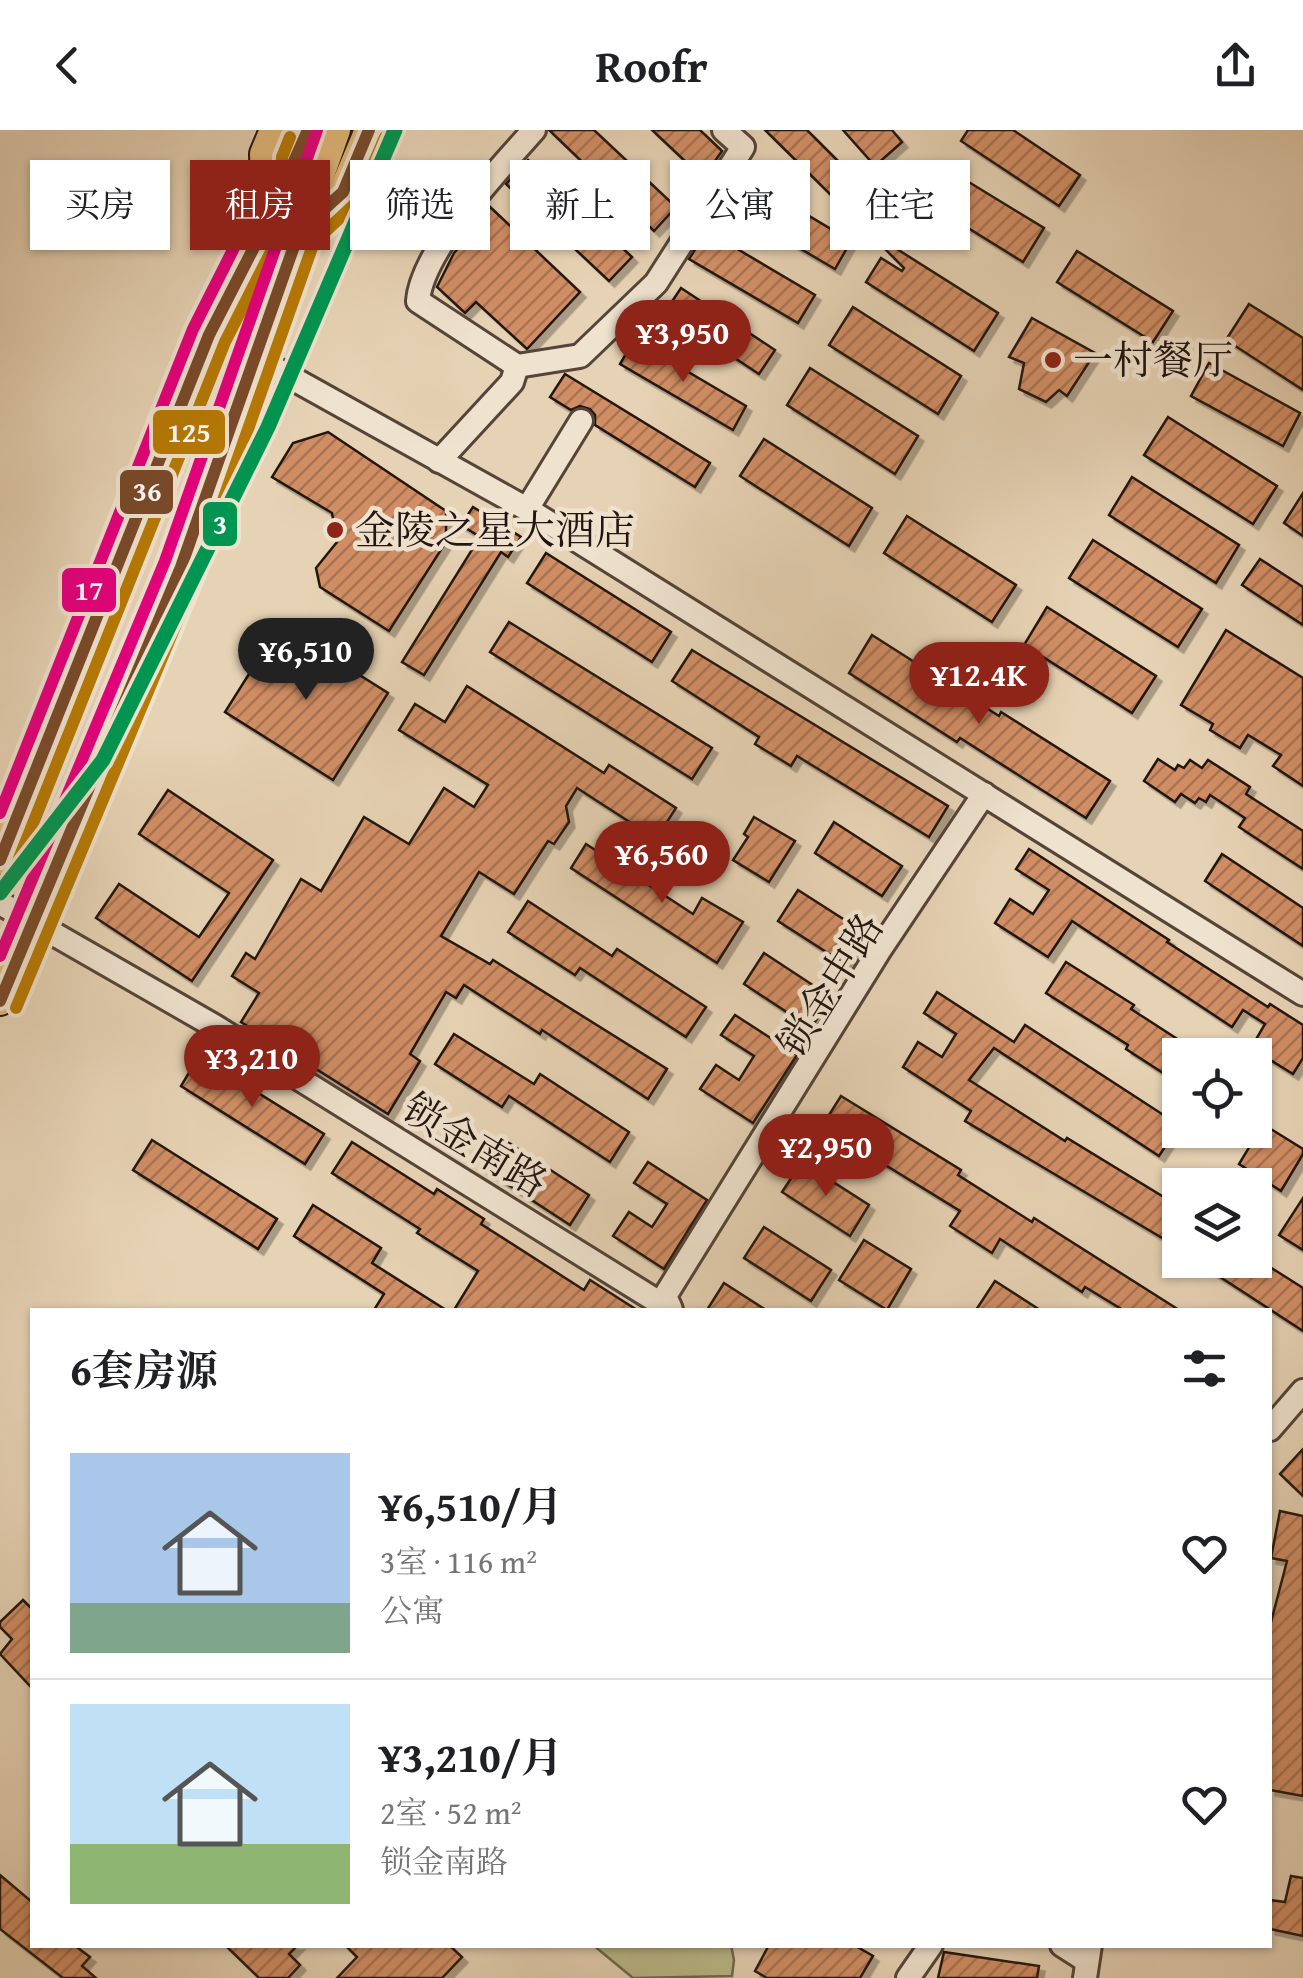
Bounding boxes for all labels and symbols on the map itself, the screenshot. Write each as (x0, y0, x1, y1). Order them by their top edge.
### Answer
pin: ¥3,950 (602, 300, 764, 385)
place label: 一村餐厅 (1073, 330, 1233, 389)
marker: 一村餐厅 (1042, 349, 1064, 371)
line badge: 125 (151, 408, 227, 456)
text: 125 (167, 411, 211, 452)
line badge: 36 (118, 468, 175, 516)
text: 36 (132, 470, 162, 511)
line badge: 3 (201, 500, 239, 548)
place label: 金陵之星大酒店 (355, 500, 635, 559)
text: 3 (213, 503, 227, 544)
marker: 金陵之星大酒店 (324, 519, 346, 541)
line badge: 17 (60, 566, 118, 614)
text: 17 (74, 569, 104, 610)
pin: ¥6,510 (225, 618, 387, 703)
pin: ¥12.4K (898, 642, 1060, 727)
pin: ¥6,560 (581, 821, 743, 906)
street label: 锁金中路 (762, 901, 897, 1068)
pin: ¥3,210 (171, 1025, 333, 1110)
street label: 锁金南路 (391, 1078, 559, 1211)
pin: ¥2,950 (745, 1114, 907, 1199)

